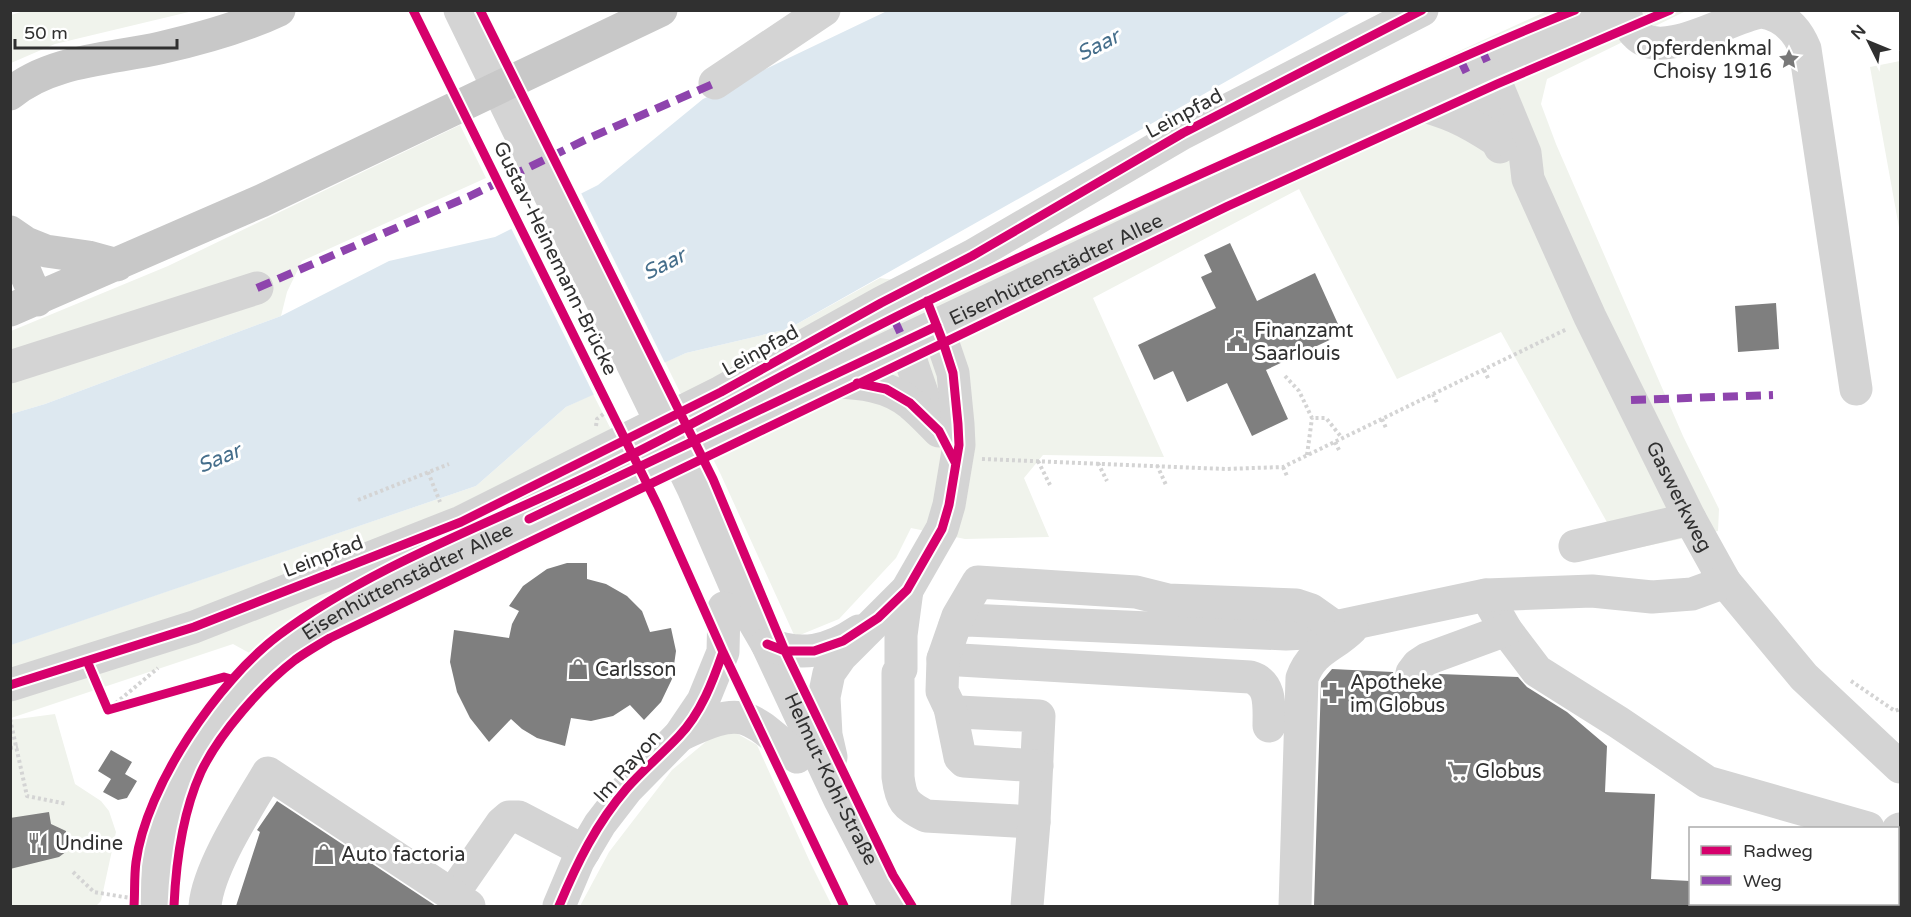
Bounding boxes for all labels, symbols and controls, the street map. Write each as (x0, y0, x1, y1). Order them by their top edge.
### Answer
scale bar (15, 12, 177, 50)
north arrow (1839, 12, 1899, 72)
text: N (1847, 21, 1870, 44)
text: 50 m (24, 22, 68, 44)
water label: Saar (1073, 23, 1126, 67)
place label: Opferdenkmal Choisy 1916 (1636, 37, 1772, 84)
place icon: Opferdenkmal Choisy 1916 (1777, 47, 1801, 71)
street label: Leinpfad (1142, 84, 1227, 144)
street label: Gustav-Heinemann-Brücke (488, 138, 622, 379)
street label: Eisenhüttenstädter Allee (946, 209, 1167, 331)
water label: Saar (639, 242, 692, 286)
place label: Finanzamt Saarlouis (1254, 319, 1354, 366)
street label: Leinpfad (718, 320, 803, 382)
public building icon: Finanzamt Saarlouis (1225, 329, 1249, 353)
water label: Saar (194, 437, 247, 479)
street label: Gaswerkweg (1640, 437, 1717, 556)
street label: Eisenhüttenstädter Allee (298, 518, 517, 646)
street label: Leinpfad (280, 531, 367, 583)
shop icon: Carlsson (566, 657, 590, 681)
place label: Carlsson (595, 658, 676, 682)
place label: Apotheke im Globus (1350, 671, 1445, 718)
pharmacy icon: Apotheke im Globus (1321, 681, 1345, 705)
street label: Helmut-Kohl-Straße (779, 689, 883, 869)
street label: Im Rayon (589, 725, 667, 808)
supermarket icon: Globus (1446, 759, 1470, 783)
place label: Globus (1475, 760, 1542, 784)
legend (1689, 827, 1899, 905)
restaurant icon: Undine (26, 831, 50, 855)
place label: Undine (55, 832, 123, 856)
text: Radweg (1743, 840, 1813, 862)
shop icon: Auto factoria (312, 842, 336, 866)
place label: Auto factoria (341, 843, 465, 867)
text: Weg (1743, 870, 1782, 892)

